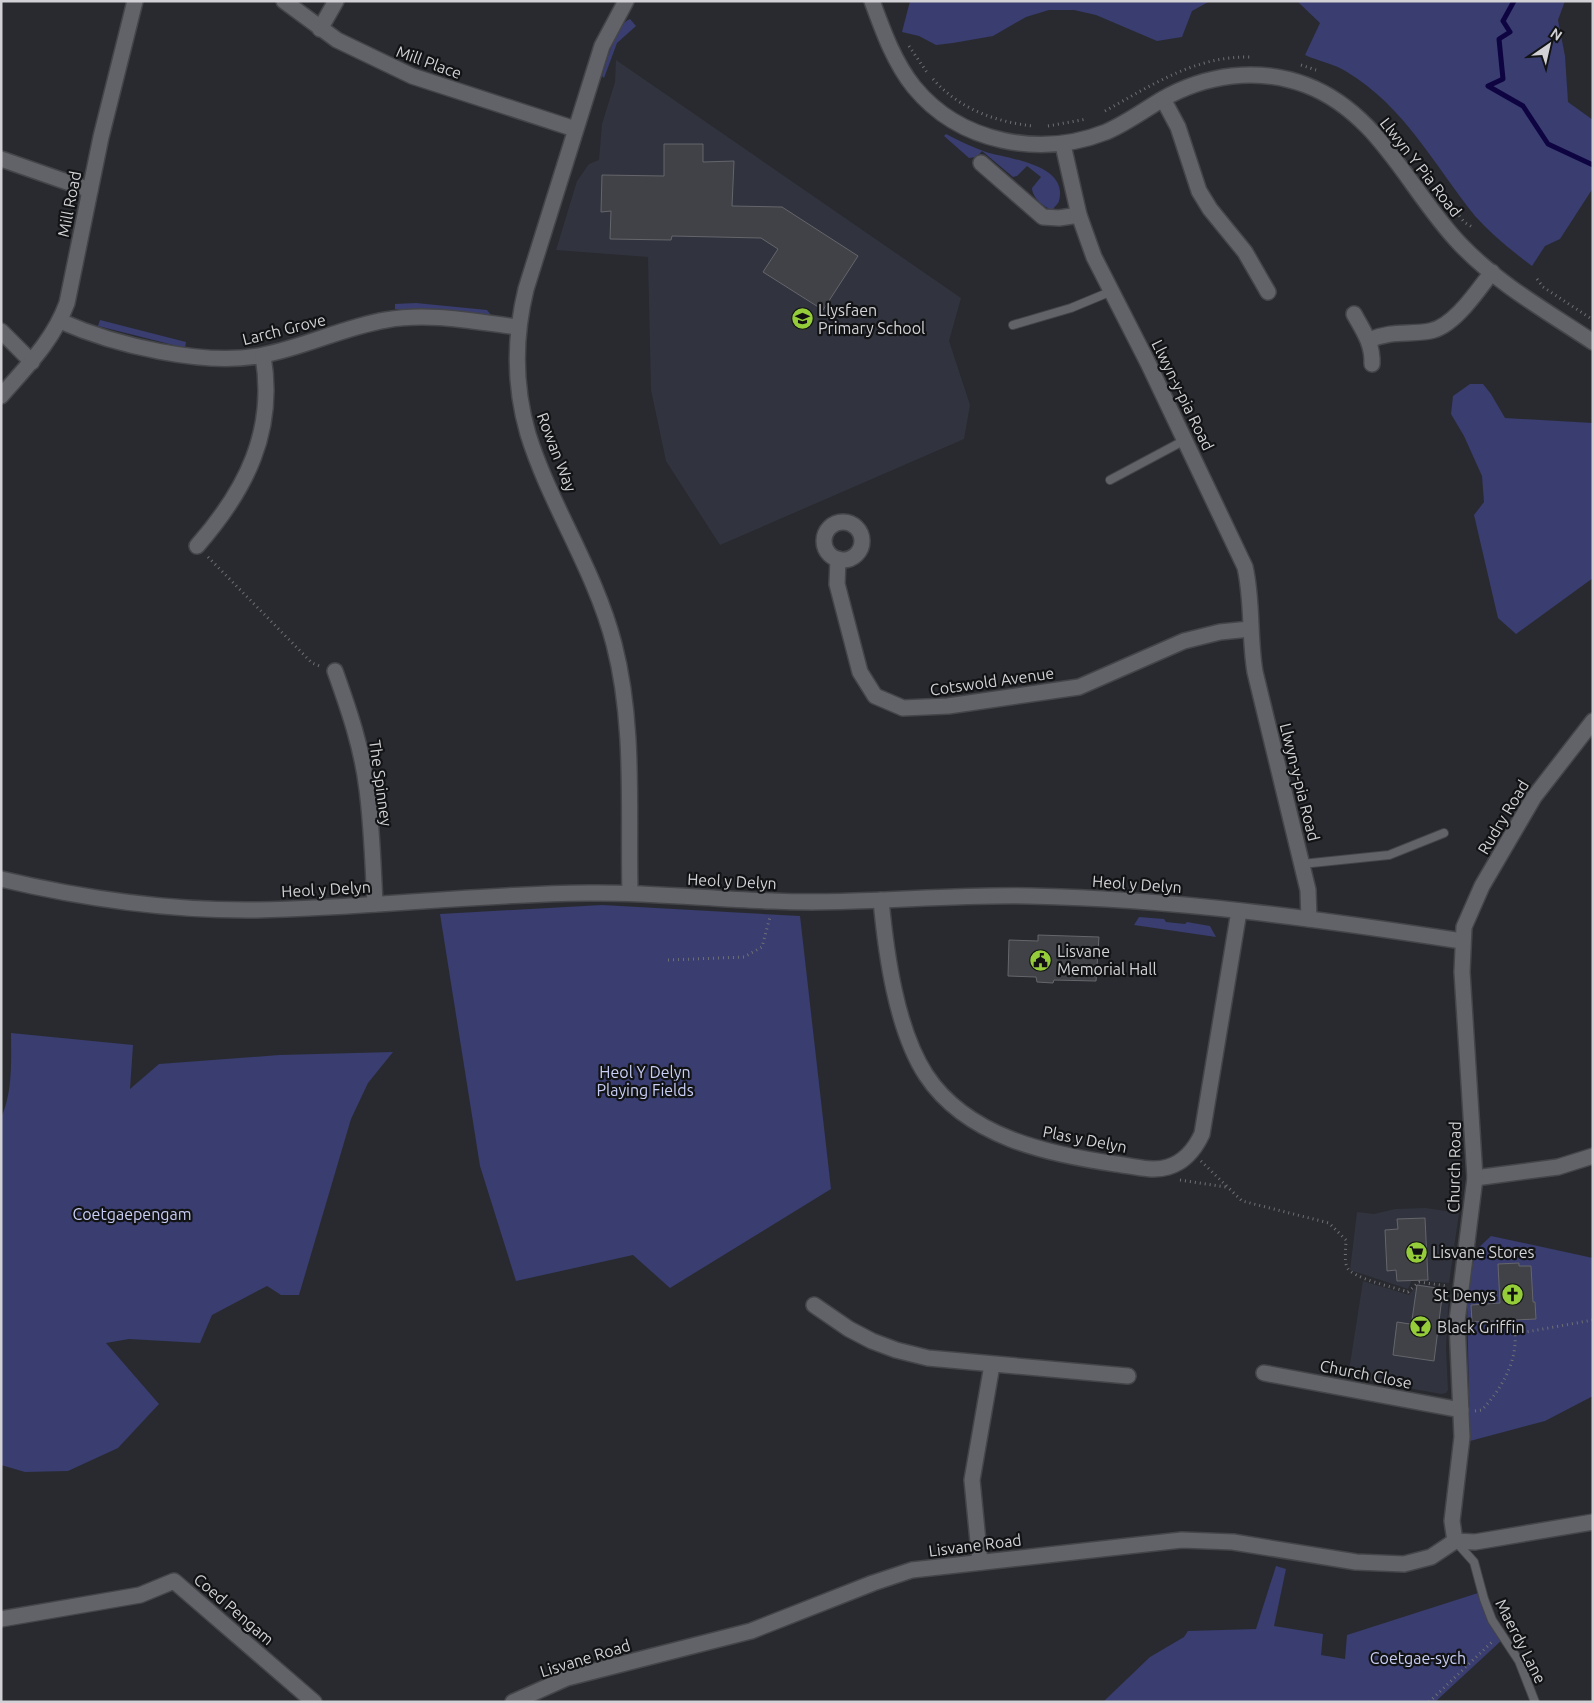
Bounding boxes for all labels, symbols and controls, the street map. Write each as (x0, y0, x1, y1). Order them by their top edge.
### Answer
north arrow (1524, 20, 1574, 70)
text: N (1547, 25, 1565, 44)
street label: Mill Place (394, 42, 464, 82)
street label: Llwyn Y Pia Road (1377, 114, 1465, 220)
street label: Mill Road (54, 170, 84, 238)
place label: Llysfaen Primary School (818, 301, 925, 337)
school or university icon: Llysfaen Primary School (790, 307, 814, 331)
street label: Larch Grove (240, 310, 328, 348)
street label: Llwyn-y-pia Road (1148, 337, 1218, 453)
street label: Rowan Way (534, 410, 580, 494)
street label: Cotswold Avenue (929, 663, 1055, 699)
street label: Llwyn-y-pia Road (1277, 721, 1323, 843)
street label: The Spinney (366, 739, 396, 828)
street label: Rudry Road (1474, 777, 1532, 857)
street label: Heol y Delyn (687, 870, 777, 892)
street label: Heol y Delyn (1092, 872, 1182, 896)
street label: Heol y Delyn (281, 878, 371, 900)
place label: Lisvane Memorial Hall (1057, 942, 1157, 978)
public building icon: Lisvane Memorial Hall (1029, 948, 1053, 972)
park label: Heol Y Delyn Playing Fields (596, 1063, 694, 1099)
street label: Church Road (1444, 1121, 1464, 1213)
street label: Plas y Delyn (1041, 1122, 1129, 1156)
park label: Coetgaepengam (72, 1205, 192, 1223)
supermarket icon: Lisvane Stores (1404, 1240, 1428, 1264)
place label: Lisvane Stores (1432, 1243, 1535, 1261)
church icon: St Denys (1500, 1283, 1524, 1307)
place label: St Denys (1434, 1286, 1496, 1304)
bar icon: Black Griffin (1409, 1315, 1433, 1339)
place label: Black Griffin (1437, 1318, 1525, 1336)
street label: Church Close (1318, 1356, 1414, 1392)
street label: Lisvane Road (927, 1530, 1023, 1560)
street label: Coed Pengam (191, 1570, 277, 1648)
street label: Maerdy Lane (1492, 1596, 1550, 1686)
street label: Lisvane Road (538, 1636, 632, 1680)
park label: Coetgae-sych (1370, 1649, 1466, 1667)

